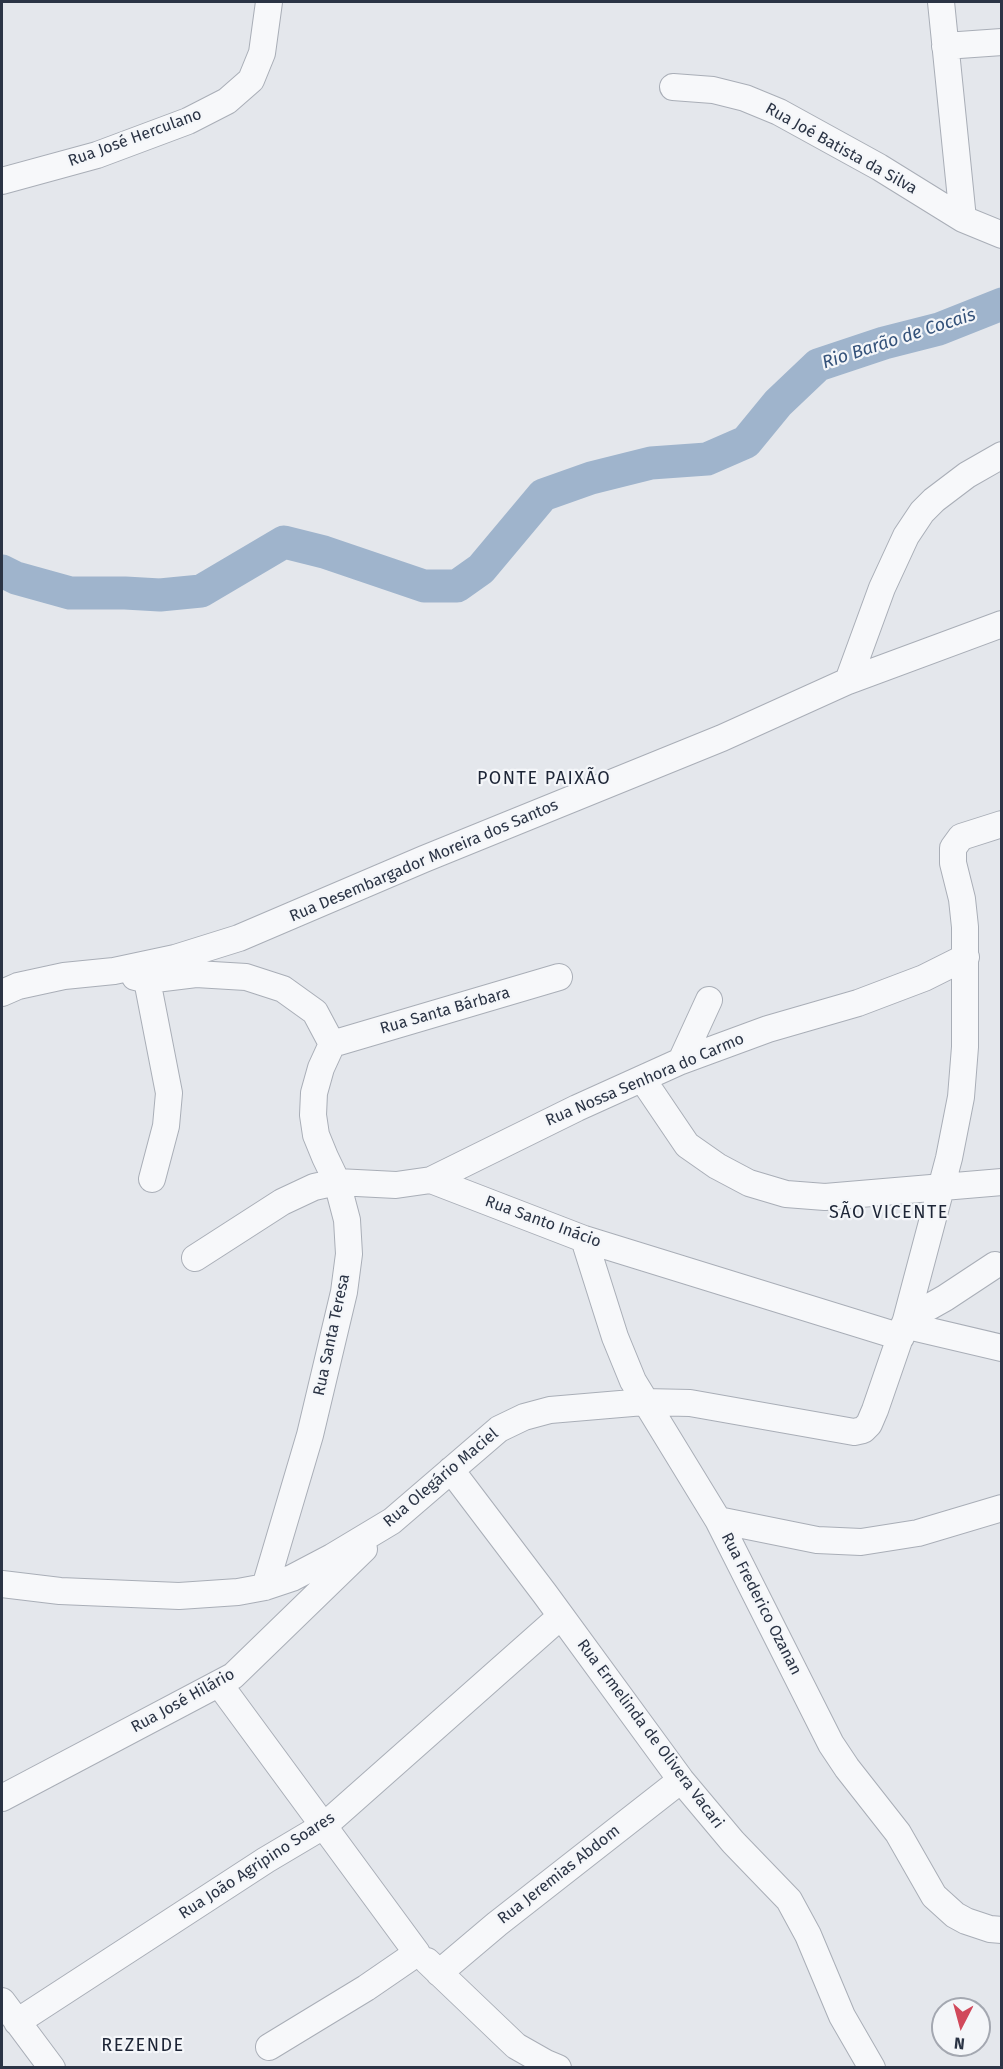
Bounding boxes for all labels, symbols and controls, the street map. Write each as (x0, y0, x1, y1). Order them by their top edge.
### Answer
street label: Rua Joé Batista da Silva (762, 99, 920, 199)
street label: Rua José Herculano (66, 105, 204, 171)
water label: Rio Barão de Cocais (820, 304, 978, 374)
district label: PONTE PAIXÃO (477, 768, 611, 790)
street label: Rua Desembargador Moreira dos Santos (287, 796, 561, 926)
street label: Rua Santa Bárbara (378, 983, 512, 1039)
street label: Rua Nossa Senhora do Carmo (543, 1029, 747, 1131)
street label: Rua Santo Inácio (482, 1192, 604, 1252)
district label: SÃO VICENTE (829, 1202, 949, 1224)
street label: Rua Santa Teresa (310, 1272, 354, 1398)
street label: Rua Olegário Maciel (380, 1424, 502, 1532)
street label: Rua Frederico Ozanan (717, 1530, 805, 1678)
street label: Rua Ermelinda de Olivera Vacari (573, 1636, 727, 1832)
street label: Rua José Hilário (128, 1665, 238, 1737)
street label: Rua João Agripino Soares (175, 1808, 339, 1924)
street label: Rua Jeremias Abdom (494, 1821, 624, 1929)
north arrow (931, 1997, 991, 2057)
text: N (953, 2033, 966, 2053)
district label: REZENDE (101, 2035, 185, 2057)

